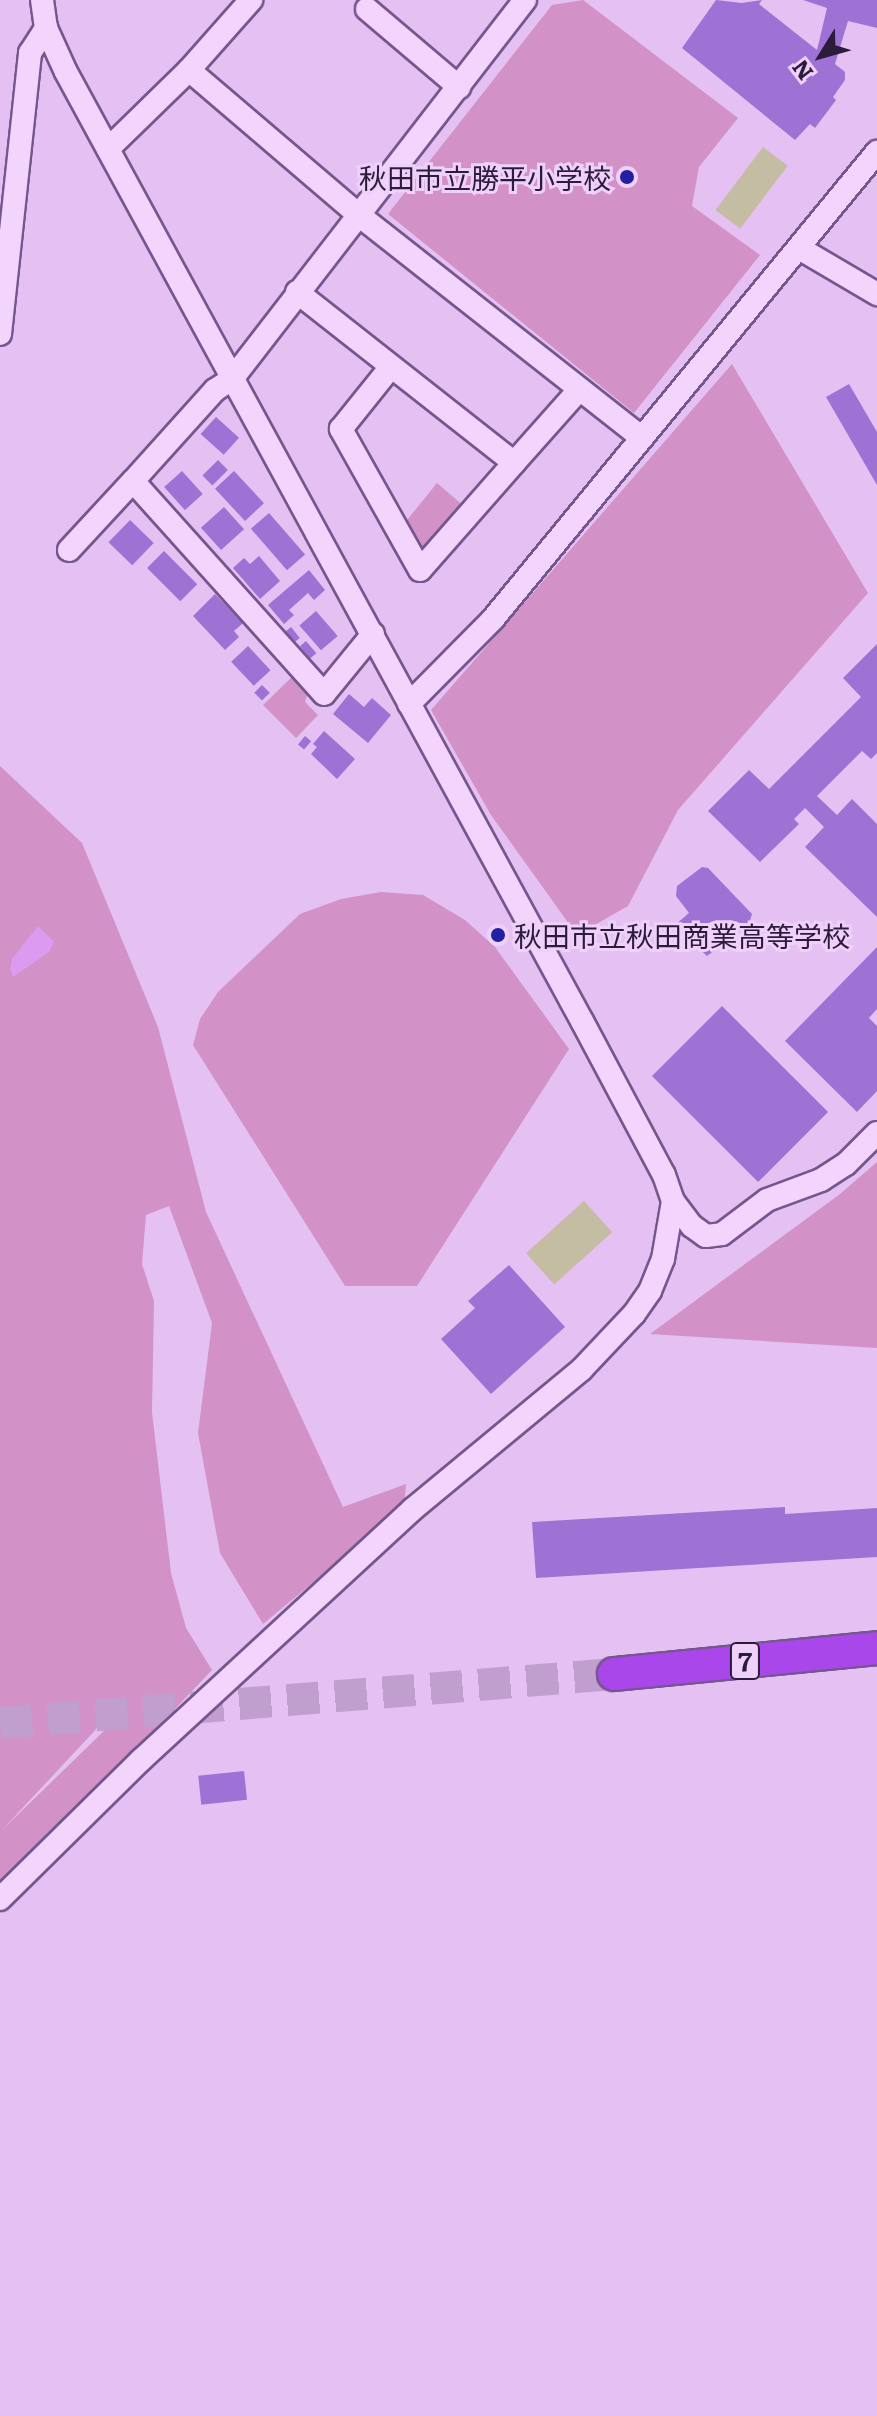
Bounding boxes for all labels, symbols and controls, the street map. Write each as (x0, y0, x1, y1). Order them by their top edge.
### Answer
north arrow (781, 16, 861, 96)
text: N (783, 53, 820, 88)
place label: 秋田市立勝平小学校 (359, 160, 611, 194)
marker: 秋田市立勝平小学校 (618, 168, 636, 186)
place label: 秋田市立秋田商業高等学校 (514, 918, 850, 952)
marker: 秋田市立秋田商業高等学校 (489, 926, 507, 944)
road number: 7 (729, 1639, 761, 1683)

